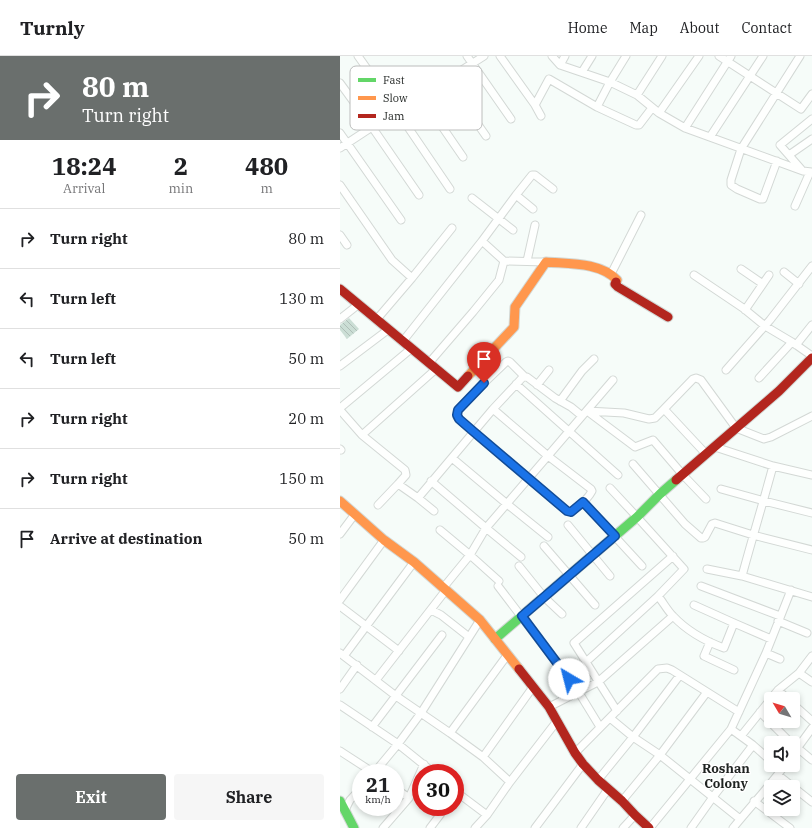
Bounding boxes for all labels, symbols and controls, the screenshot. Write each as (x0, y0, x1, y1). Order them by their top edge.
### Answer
text: Turnly (20, 16, 85, 40)
text: Home (568, 19, 607, 37)
text: Map (629, 19, 658, 37)
text: About (680, 19, 719, 37)
text: Contact (741, 19, 792, 37)
legend (350, 66, 482, 130)
text: 80 m (82, 68, 149, 105)
icon: right (16, 72, 68, 124)
text: Fast (383, 73, 405, 87)
text: Slow (383, 91, 408, 105)
text: Turn right (82, 104, 169, 127)
text: Jam (383, 109, 405, 123)
text: 18:24 (52, 150, 117, 182)
text: 2 (174, 150, 188, 182)
text: 480 (245, 150, 288, 182)
text: Arrival (63, 180, 105, 197)
text: min (168, 180, 193, 197)
text: m (260, 180, 273, 197)
icon: right (16, 228, 38, 250)
text: Turn right (50, 229, 128, 248)
text: 80 m (288, 229, 324, 248)
icon: left (16, 288, 38, 310)
text: Turn left (50, 289, 116, 308)
text: 130 m (279, 289, 324, 308)
pin (467, 342, 501, 383)
icon: left (16, 348, 38, 370)
icon: arrive (473, 348, 495, 370)
text: Turn left (50, 349, 116, 368)
text: 50 m (288, 349, 324, 368)
icon: right (16, 408, 38, 430)
text: Turn right (50, 409, 128, 428)
text: 20 m (288, 409, 324, 428)
icon: right (16, 468, 38, 490)
text: Turn right (50, 469, 128, 488)
text: 150 m (279, 469, 324, 488)
icon: arrive (16, 528, 38, 550)
text: Arrive at destination (50, 529, 202, 548)
text: 50 m (288, 529, 324, 548)
position arrow (548, 658, 590, 700)
north arrow (764, 692, 800, 728)
map controls (764, 692, 800, 816)
button: sound (764, 736, 800, 772)
district label: Roshan Colony (702, 760, 750, 792)
speed limit sign: 30 (412, 764, 464, 816)
text: 21 (366, 771, 390, 798)
button: Exit (16, 774, 166, 820)
button: Share (174, 774, 324, 820)
button: layers (764, 780, 800, 816)
text: km/h (365, 793, 391, 806)

